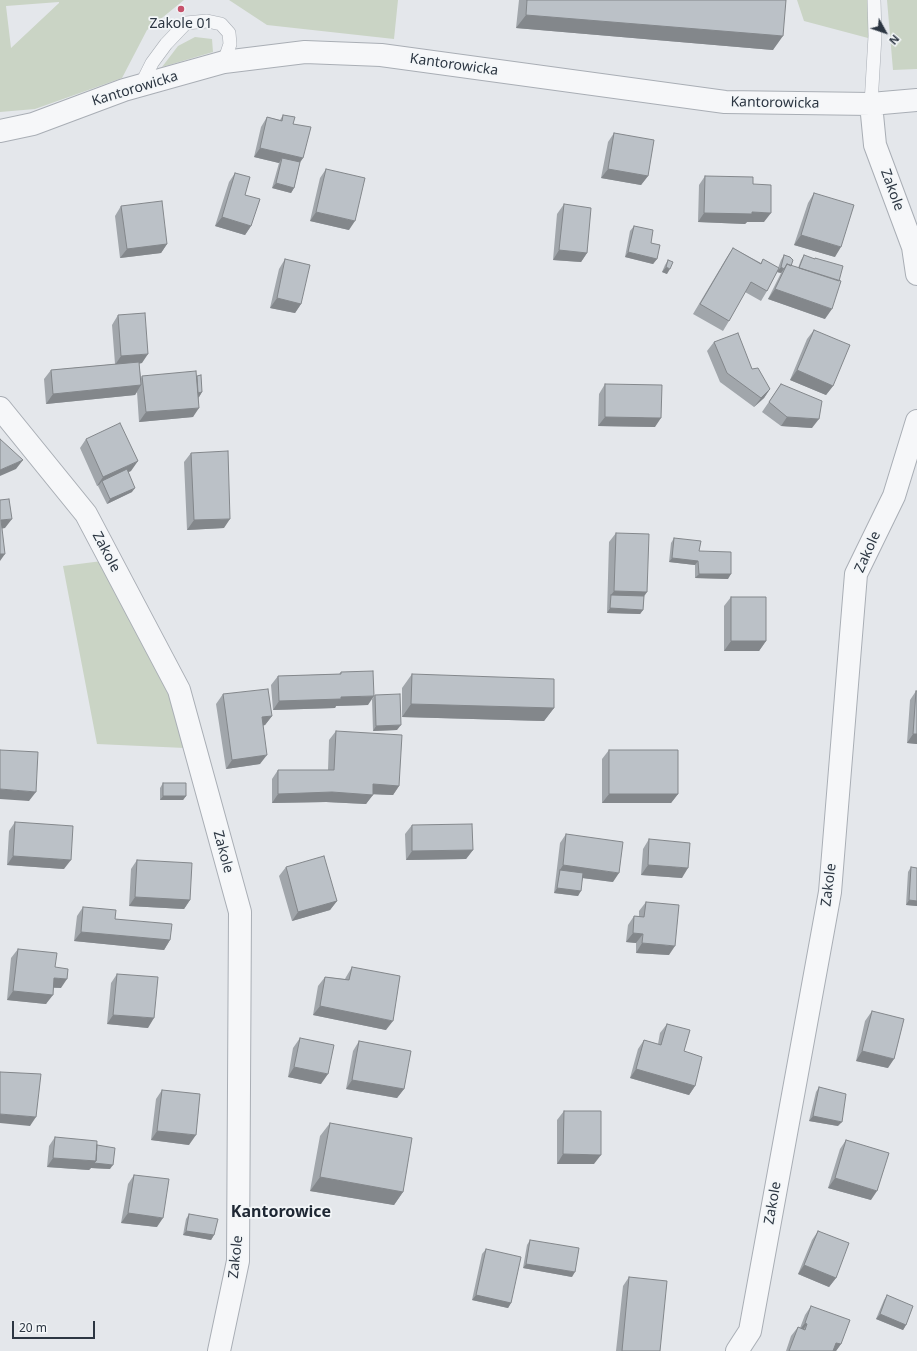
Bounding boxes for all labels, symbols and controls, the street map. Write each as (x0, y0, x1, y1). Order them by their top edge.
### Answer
marker: Zakole 01 (176, 4, 186, 14)
north arrow (865, 12, 905, 52)
place label: Zakole 01 (150, 16, 212, 32)
text: N (886, 32, 903, 48)
street label: Kantorowicka (409, 50, 499, 80)
street label: Kantorowicka (90, 68, 180, 110)
street label: Kantorowicka (730, 94, 820, 112)
street label: Zakole (877, 167, 907, 213)
street label: Zakole (88, 529, 124, 575)
street label: Zakole (852, 529, 884, 575)
street label: Zakole (209, 829, 237, 875)
street label: Zakole (818, 862, 840, 908)
street label: Zakole (761, 1180, 785, 1226)
district label: Kantorowice (231, 1202, 331, 1222)
street label: Zakole (225, 1235, 247, 1279)
scale bar (14, 1313, 97, 1339)
text: 20 m (19, 1319, 47, 1336)

